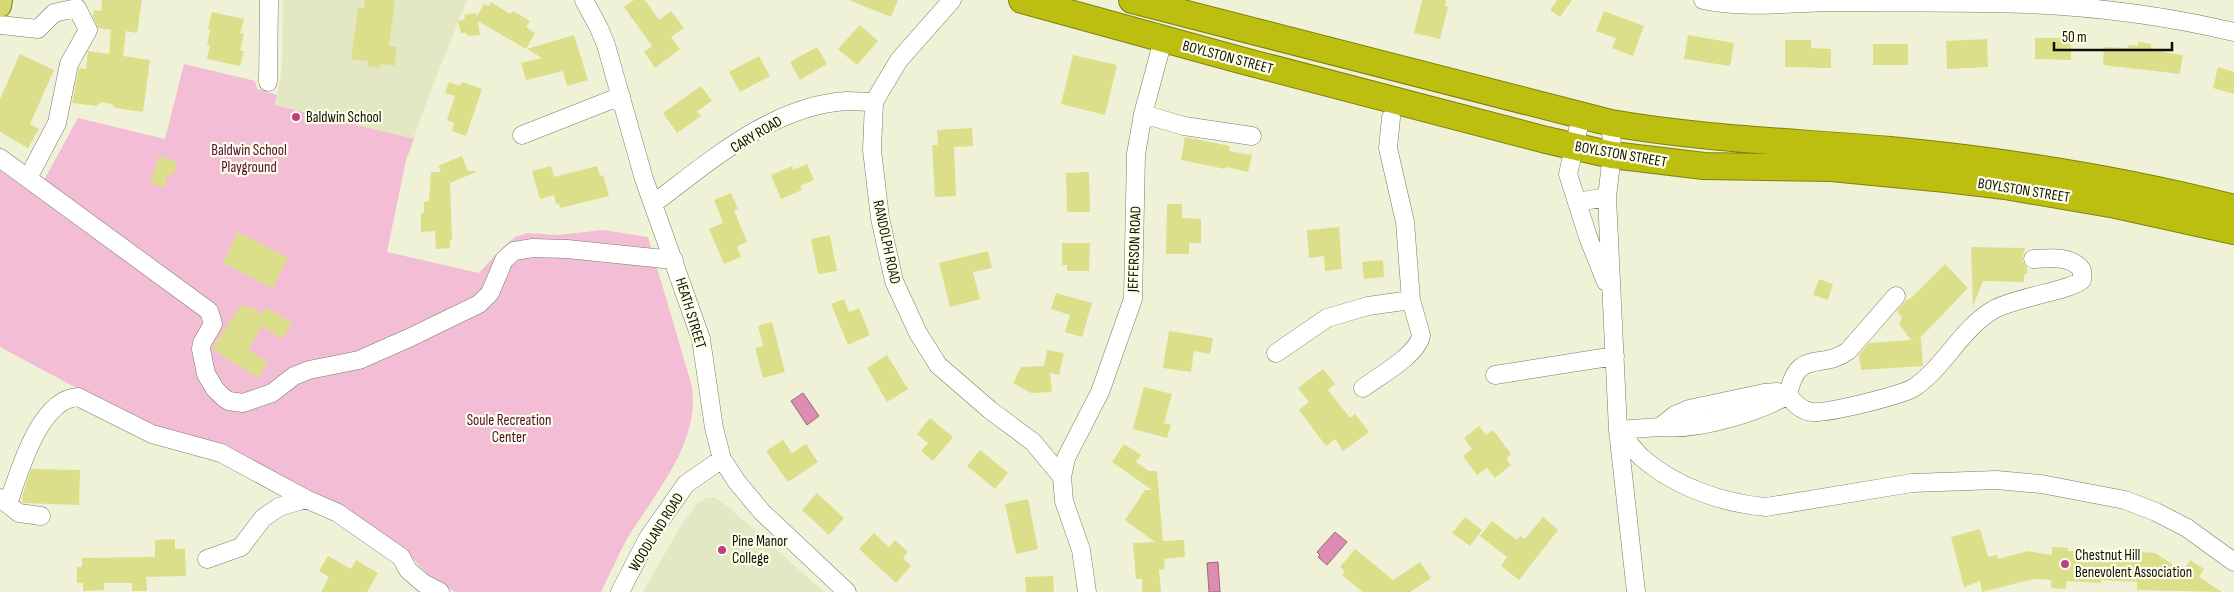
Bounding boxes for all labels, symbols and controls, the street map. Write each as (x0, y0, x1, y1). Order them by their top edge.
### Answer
scale bar (2054, 20, 2172, 52)
text: 50 m (2062, 28, 2087, 47)
street label: BOYLSTON STREET (1181, 36, 1275, 79)
place label: Baldwin School (306, 108, 382, 127)
marker: Baldwin School (290, 111, 302, 123)
street label: CARY ROAD (727, 112, 786, 157)
street label: BOYLSTON STREET (1574, 137, 1668, 172)
park label: Baldwin School Playground (211, 141, 287, 177)
street label: BOYLSTON STREET (1977, 174, 2071, 207)
street label: RANDOLPH ROAD (868, 198, 905, 286)
street label: JEFFERSON ROAD (1123, 206, 1145, 293)
street label: HEATH STREET (671, 275, 710, 351)
park label: Soule Recreation Center (467, 411, 551, 447)
street label: WOODLAND ROAD (625, 489, 688, 575)
place label: Pine Manor College (732, 532, 788, 568)
marker: Pine Manor College (716, 544, 728, 556)
place label: Chestnut Hill Benevolent Association (2075, 546, 2192, 582)
marker: Chestnut Hill Benevolent Association (2059, 558, 2071, 570)

